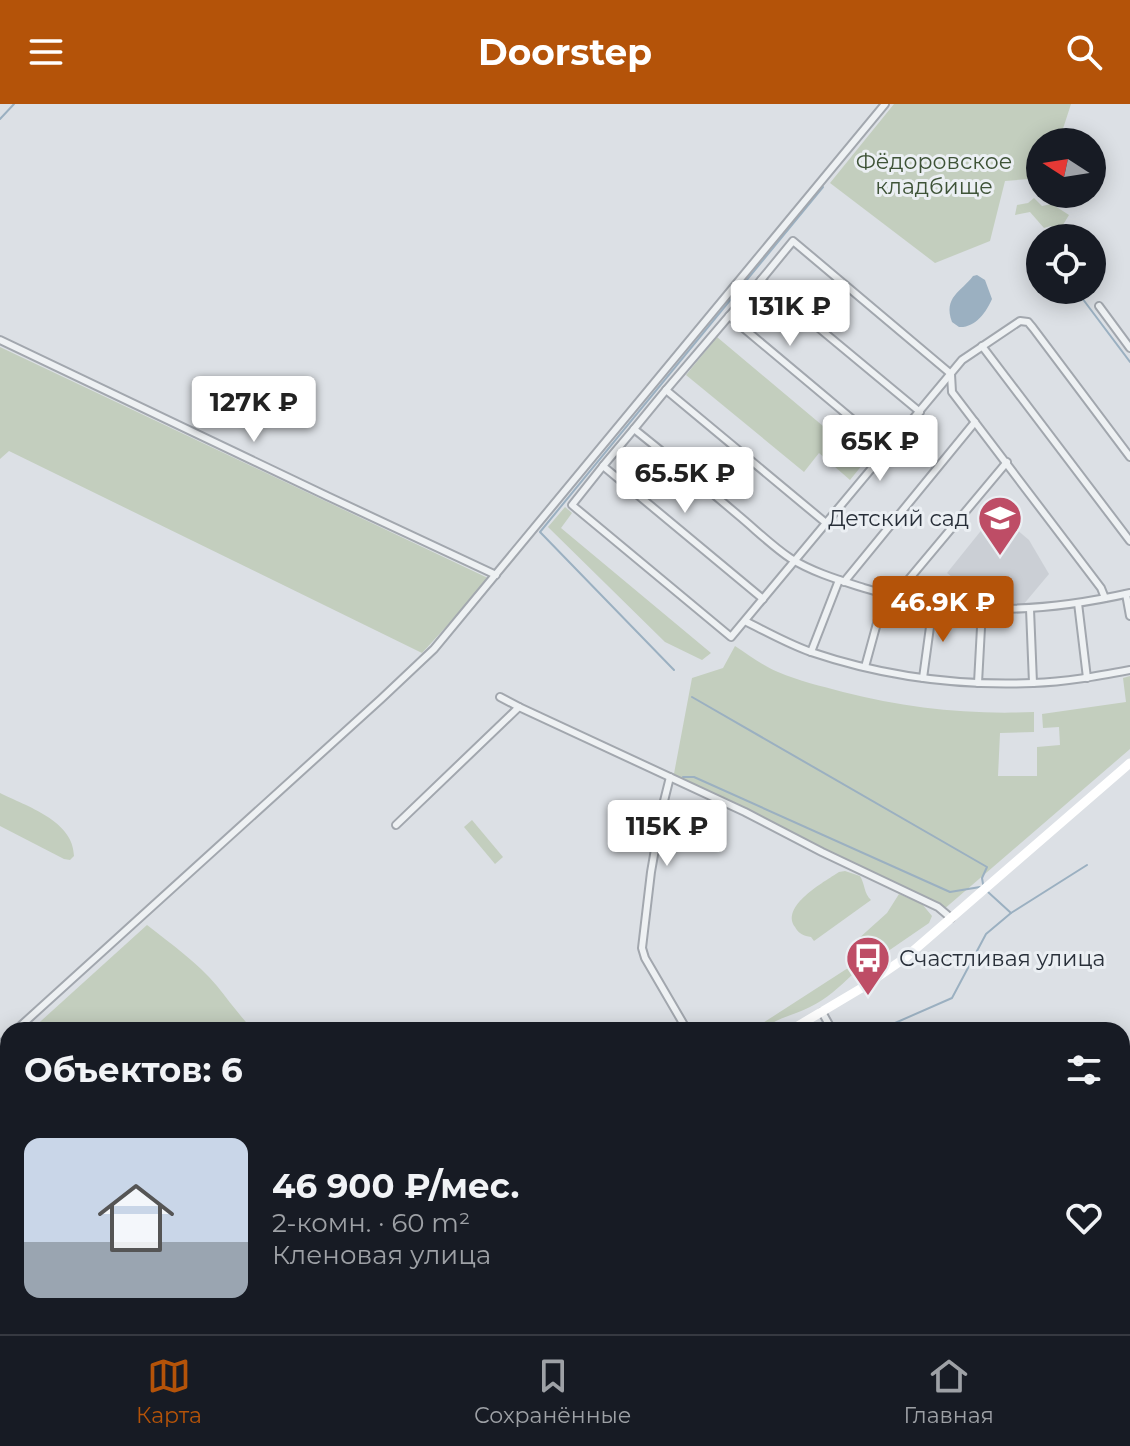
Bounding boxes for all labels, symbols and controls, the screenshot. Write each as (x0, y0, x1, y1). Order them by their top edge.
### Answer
icon: menu (24, 30, 68, 74)
text: Doorstep (478, 30, 652, 74)
icon: search (1062, 30, 1106, 74)
north arrow (1026, 128, 1106, 208)
map controls (1026, 128, 1106, 304)
park label: Фёдоровское кладбище (856, 148, 1012, 200)
button: locate (1026, 224, 1106, 304)
pin: 131K ₽ (725, 280, 855, 348)
text: 131K ₽ (749, 290, 831, 322)
pin: 127K ₽ (189, 376, 319, 444)
text: 127K ₽ (210, 386, 298, 418)
pin: 65K ₽ (824, 415, 936, 483)
text: 65K ₽ (841, 425, 919, 457)
pin: 65.5K ₽ (611, 447, 759, 515)
text: 65.5K ₽ (634, 457, 736, 489)
school or university icon: Детский сад (976, 494, 1024, 557)
place label: Детский сад (828, 505, 969, 532)
pin: 46.9K ₽ (869, 576, 1017, 644)
text: 46.9K ₽ (891, 586, 995, 618)
pin: 115K ₽ (602, 800, 732, 868)
text: 115K ₽ (626, 810, 708, 842)
bus stop icon: Счастливая улица (844, 934, 892, 997)
place label: Счастливая улица (899, 945, 1105, 972)
icon: filters (1062, 1048, 1106, 1092)
text: Объектов: 6 (24, 1049, 243, 1091)
text: 46 900 ₽/мес. (272, 1165, 520, 1207)
icon: home (88, 1170, 184, 1266)
icon: heart (1062, 1196, 1106, 1240)
text: 2-комн. · 60 m² (272, 1207, 470, 1239)
text: Кленовая улица (272, 1239, 491, 1271)
tab: Карта (136, 1354, 202, 1429)
tab: Сохранённые (474, 1354, 631, 1429)
tab: Главная (904, 1354, 994, 1429)

